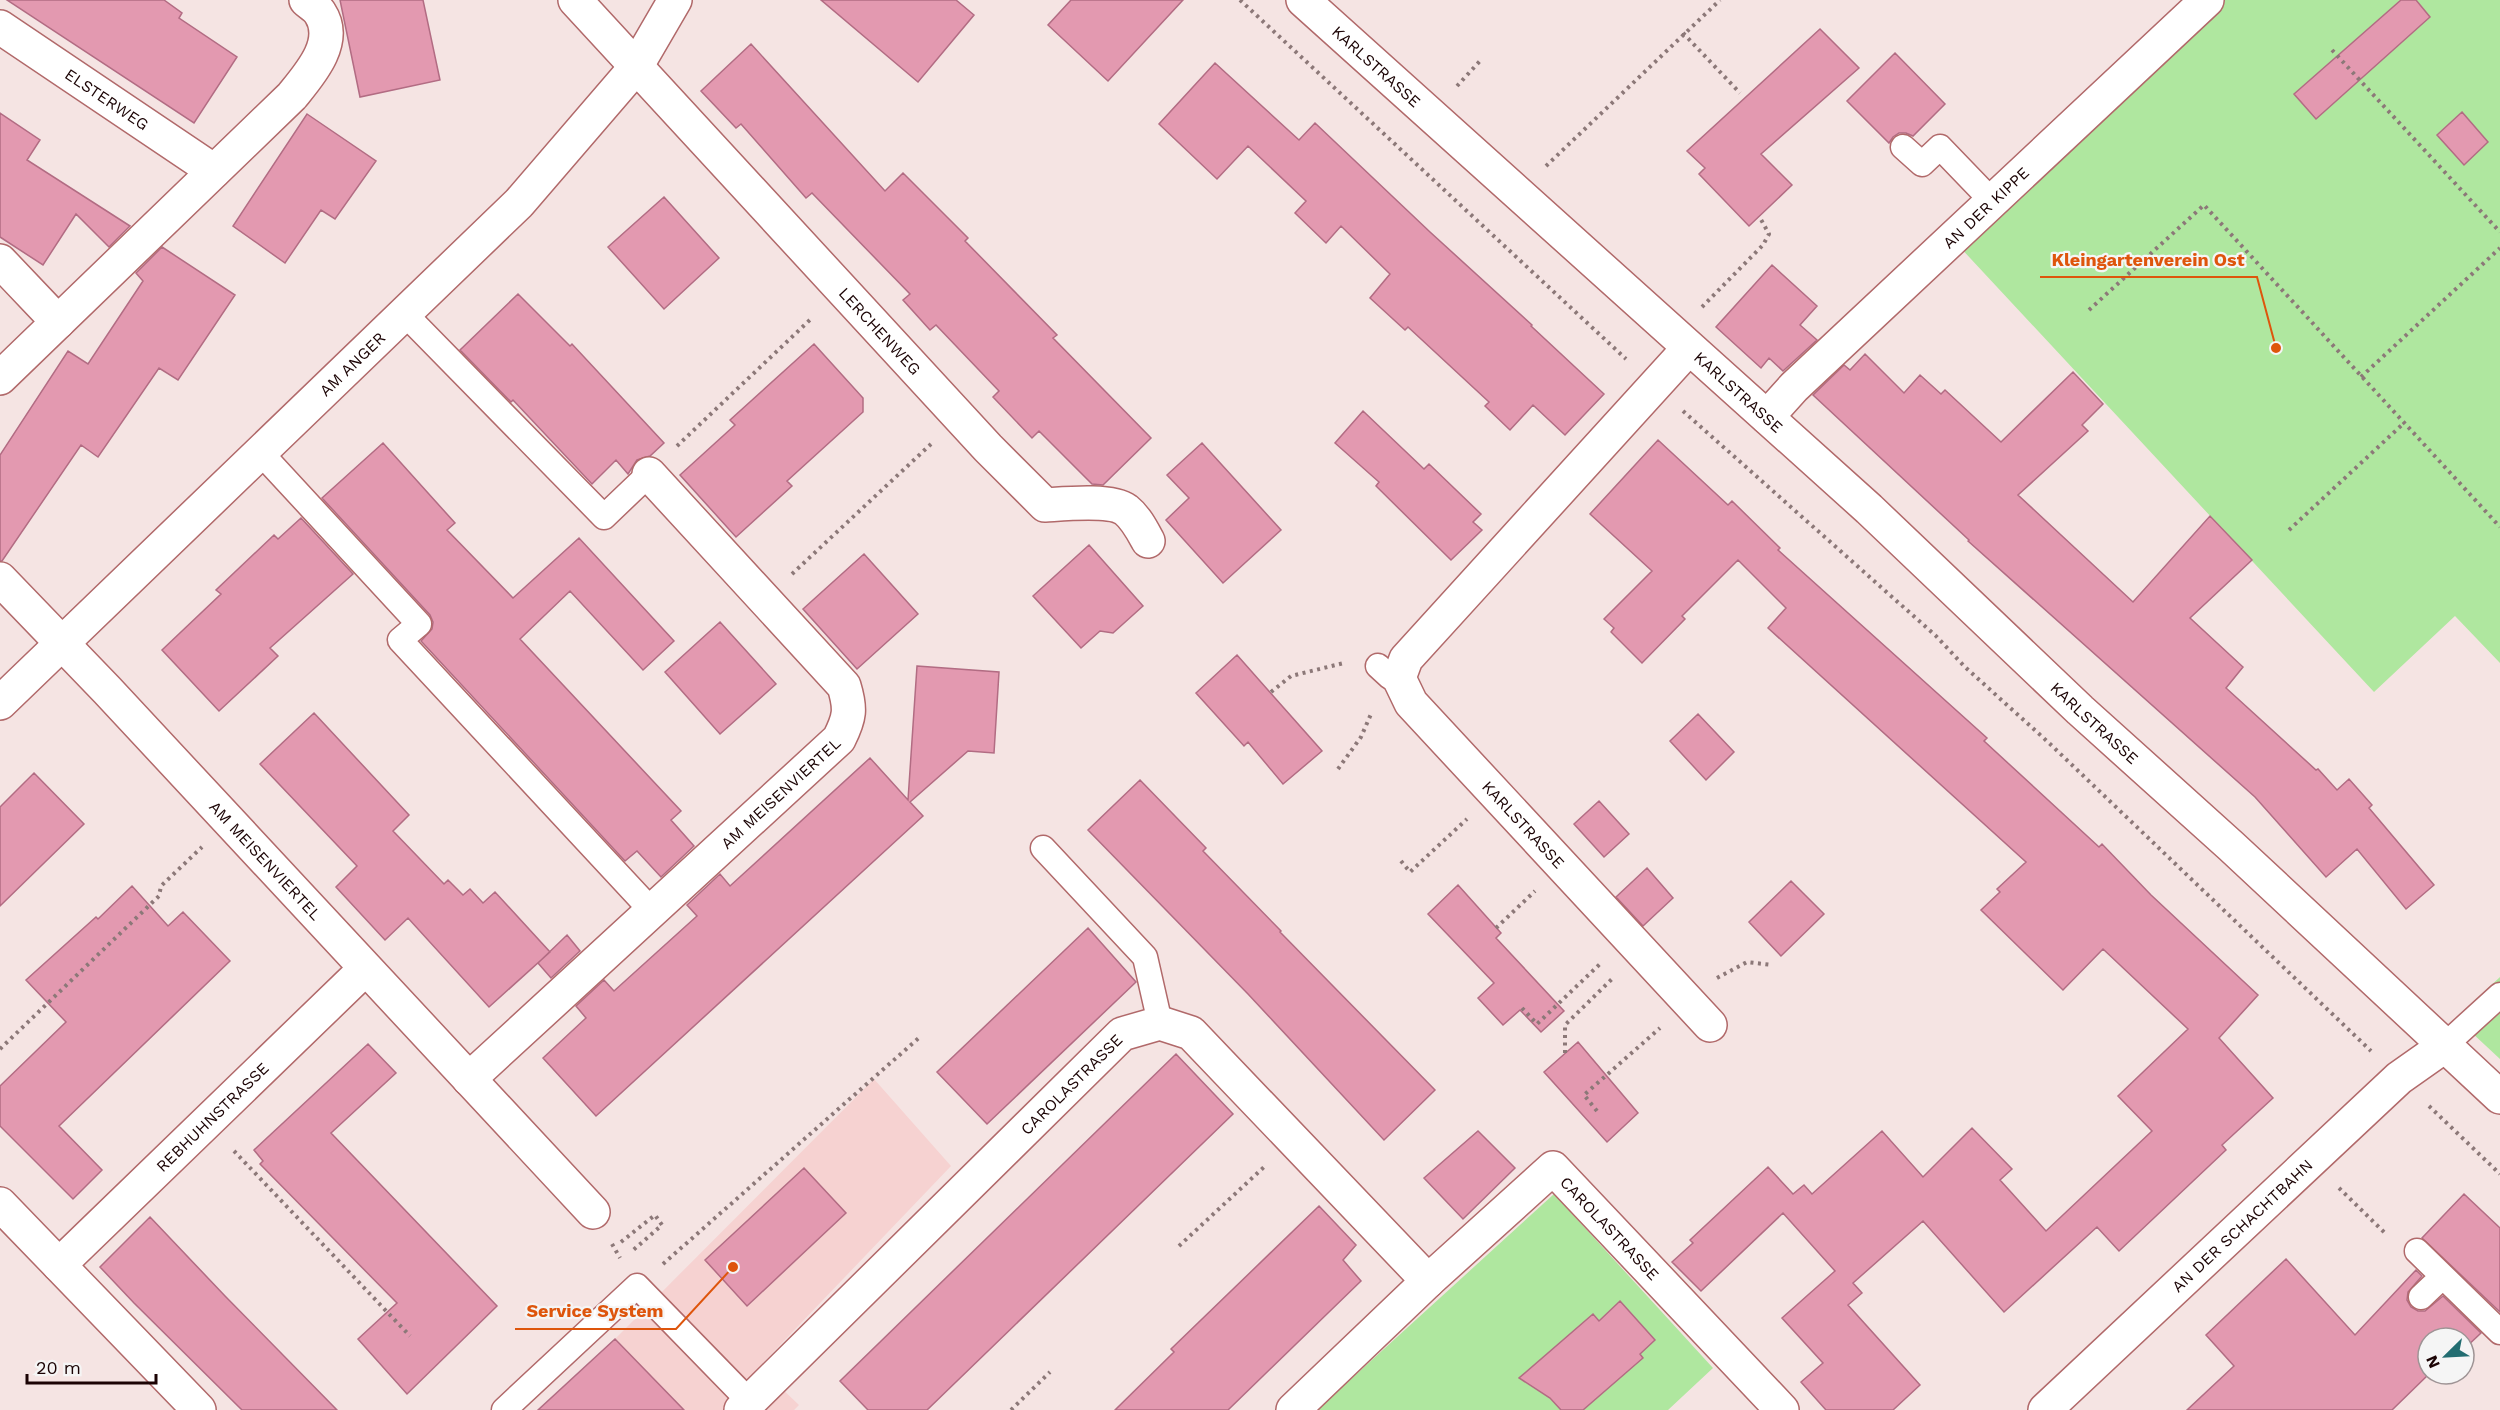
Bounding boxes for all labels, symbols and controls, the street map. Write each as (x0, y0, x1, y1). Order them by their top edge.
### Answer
street label: KARLSTRASSE (1328, 22, 1424, 111)
street label: ELSTERWEG (61, 64, 152, 134)
street label: AN DER KIPPE (1939, 163, 2033, 253)
callout: Kleingartenverein Ost (2040, 241, 2257, 277)
text: Kleingartenverein Ost (2051, 249, 2245, 270)
street label: LERCHENWEG (835, 284, 925, 379)
street label: AM ANGER (316, 328, 389, 400)
street label: KARLSTRASSE (1690, 348, 1787, 437)
street label: KARLSTRASSE (2046, 678, 2142, 768)
street label: AM MEISENVIERTEL (717, 733, 845, 853)
street label: KARLSTRASSE (1478, 777, 1569, 872)
street label: AM MEISENVIERTEL (205, 797, 326, 925)
street label: CAROLASTRASSE (1017, 1030, 1126, 1139)
street label: REBHUHNSTRASSE (152, 1059, 273, 1176)
street label: AN DER SCHACHTBAHN (2168, 1155, 2316, 1296)
street label: CAROLASTRASSE (1556, 1173, 1663, 1284)
callout: Service System (515, 1293, 676, 1329)
text: Service System (526, 1300, 664, 1321)
north arrow (2416, 1326, 2476, 1386)
scale bar (27, 1347, 156, 1385)
text: N (2422, 1353, 2444, 1371)
text: 20 m (36, 1357, 81, 1378)

